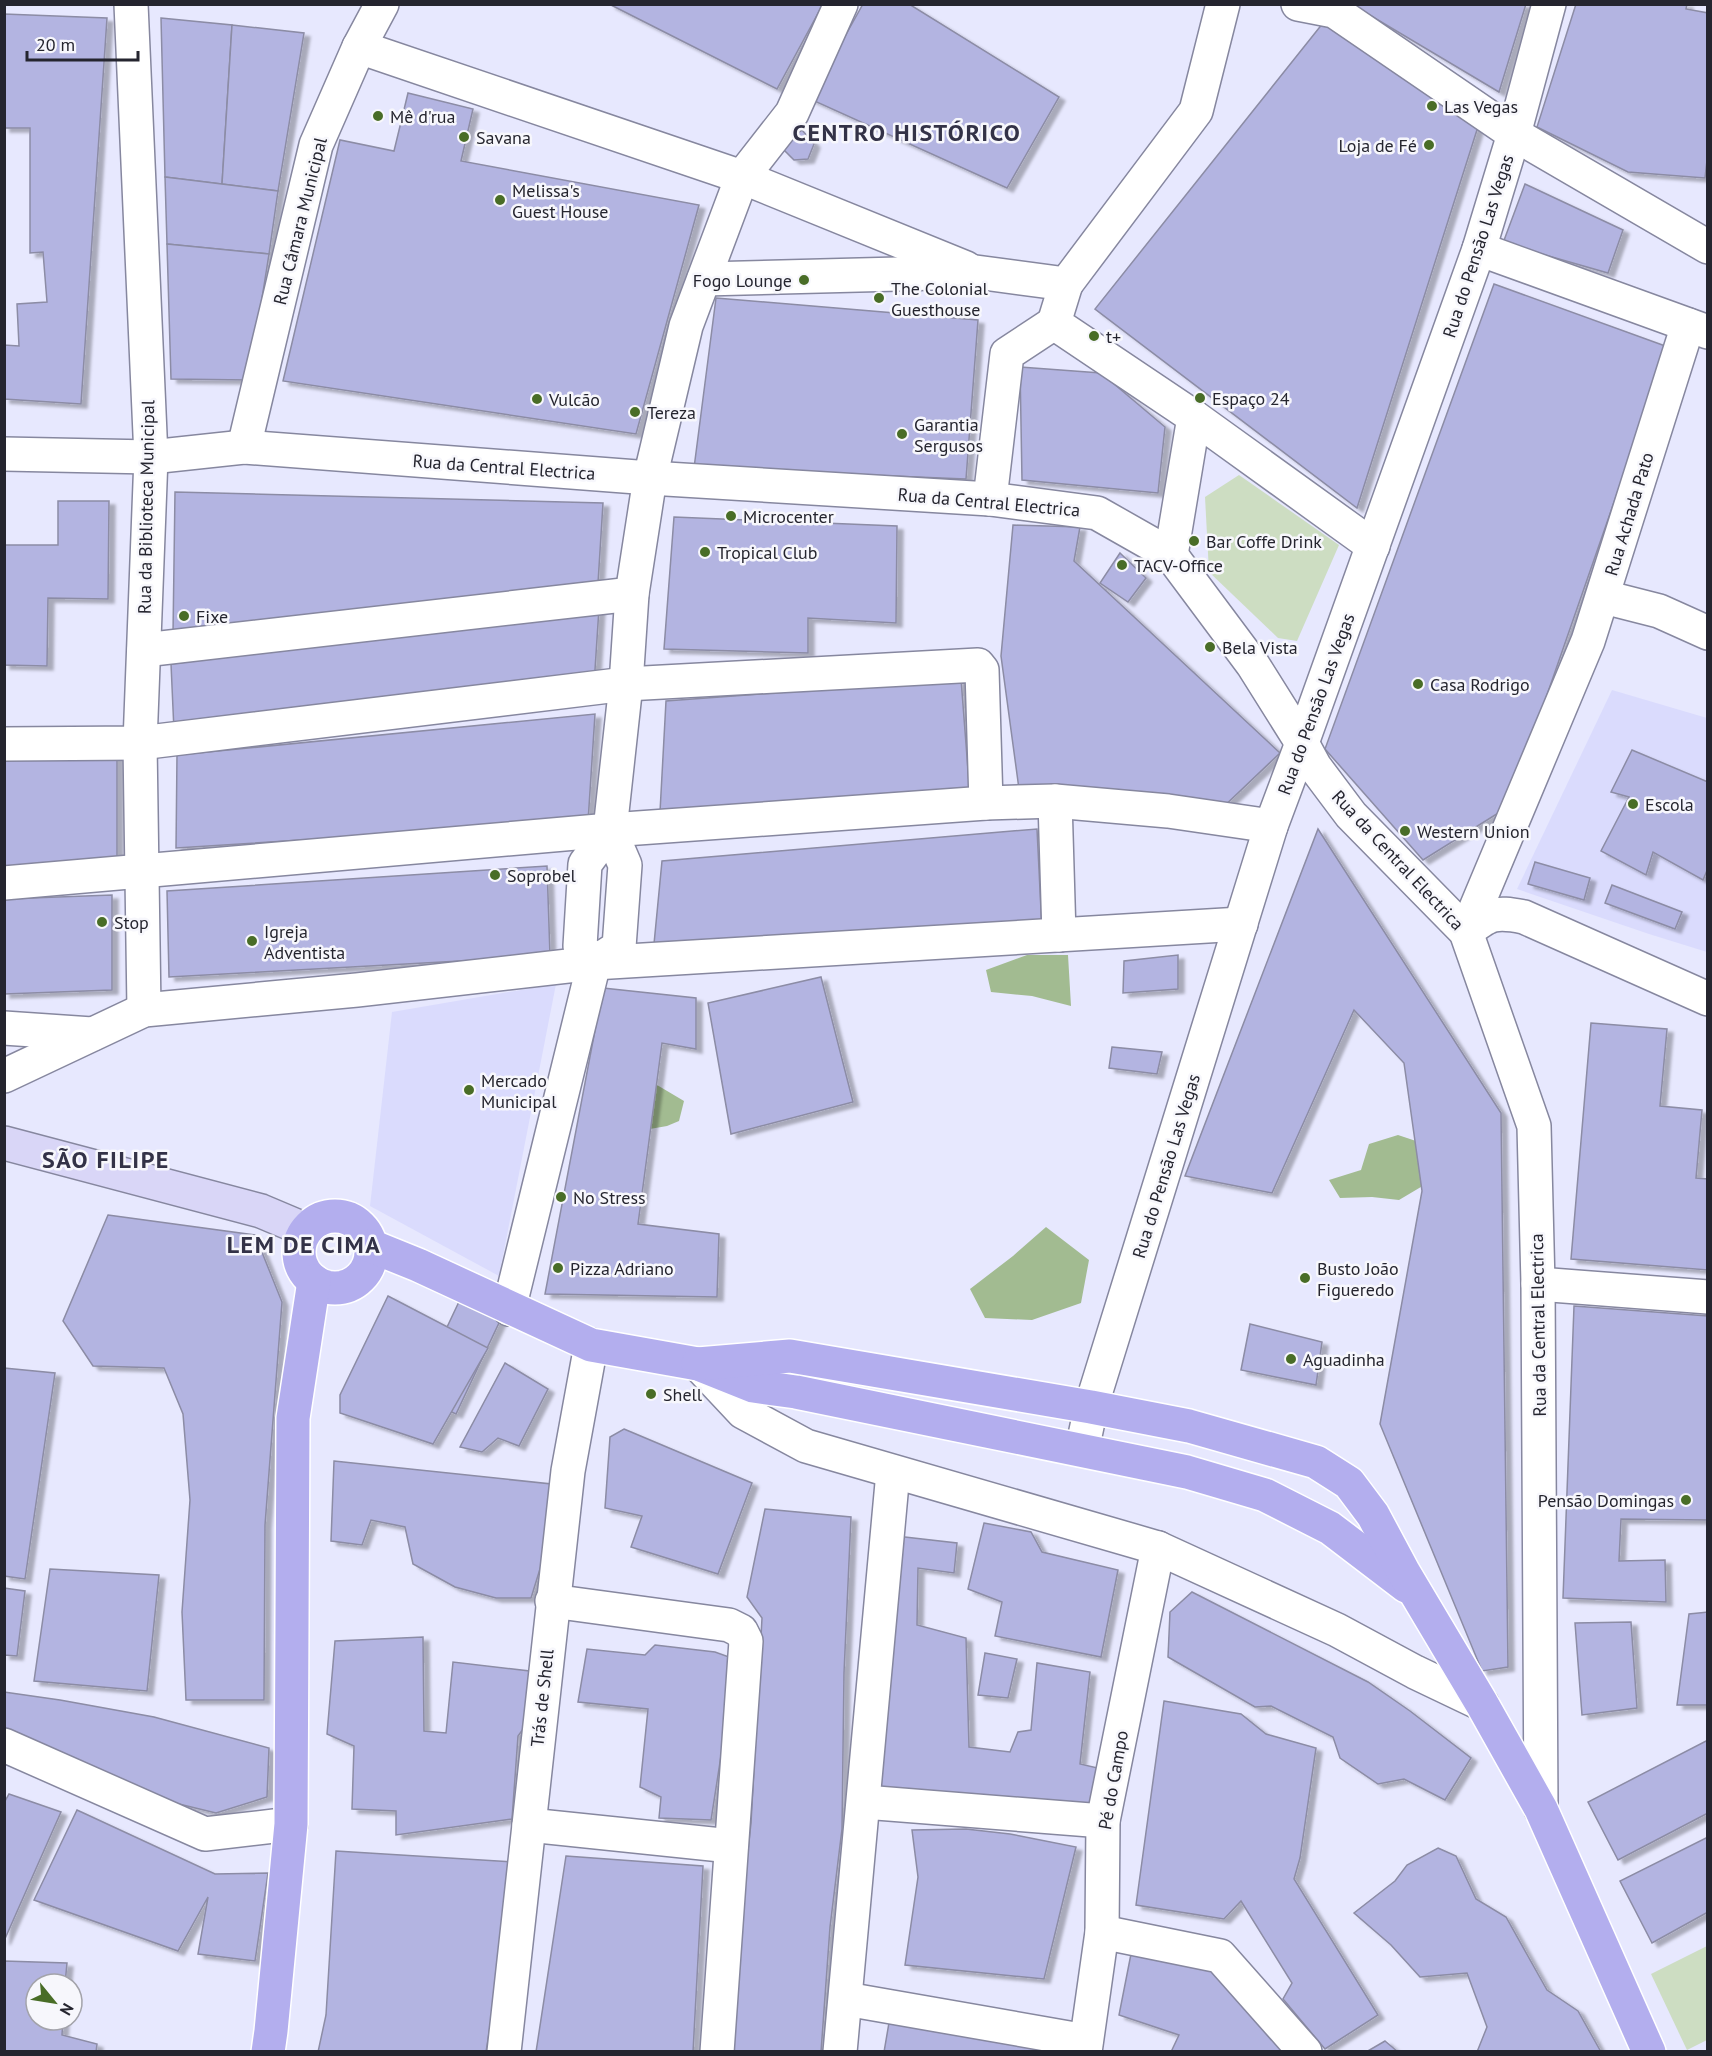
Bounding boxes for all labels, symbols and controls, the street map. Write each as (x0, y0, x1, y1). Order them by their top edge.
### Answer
scale bar (27, 24, 138, 62)
text: 20 m (36, 33, 75, 56)
place label: Las Vegas (1444, 95, 1518, 118)
marker: Las Vegas (1425, 99, 1439, 113)
place label: Mê d'rua (390, 105, 455, 128)
marker: Mê d'rua (371, 109, 385, 123)
district label: CENTRO HISTÓRICO (793, 117, 1021, 148)
place label: Savana (476, 126, 531, 149)
marker: Savana (457, 130, 471, 144)
street label: Rua Câmara Municipal (268, 134, 332, 307)
place label: Loja de Fé (1338, 134, 1417, 157)
marker: Loja de Fé (1422, 138, 1436, 152)
street label: Rua do Pensão Las Vegas (1437, 151, 1519, 341)
place label: Melissa's Guest House (512, 179, 609, 223)
marker: Melissa's Guest House (493, 193, 507, 207)
place label: Fogo Lounge (693, 269, 792, 292)
marker: Fogo Lounge (797, 273, 811, 287)
place label: The Colonial Guesthouse (891, 277, 989, 321)
marker: The Colonial Guesthouse (872, 291, 886, 305)
place label: t+ (1106, 325, 1121, 348)
marker: t+ (1087, 329, 1101, 343)
place label: Espaço 24 (1212, 387, 1290, 410)
place label: Vulcão (548, 388, 600, 411)
marker: Espaço 24 (1193, 391, 1207, 405)
marker: Vulcão (530, 392, 544, 406)
street label: Rua da Biblioteca Municipal (133, 399, 159, 614)
place label: Tereza (647, 401, 696, 424)
marker: Tereza (628, 405, 642, 419)
place label: Garantia Sergusos (914, 413, 983, 457)
marker: Garantia Sergusos (895, 427, 909, 441)
street label: Rua da Central Electrica (412, 449, 596, 485)
street label: Rua Achada Pato (1599, 449, 1659, 579)
street label: Rua da Central Electrica (897, 483, 1081, 521)
place label: Microcenter (743, 505, 834, 528)
marker: Microcenter (724, 509, 738, 523)
place label: Bar Coffe Drink (1206, 530, 1322, 553)
marker: Bar Coffe Drink (1187, 534, 1201, 548)
place label: Tropical Club (717, 541, 818, 564)
marker: Tropical Club (698, 545, 712, 559)
place label: TACV-Office (1134, 554, 1223, 577)
marker: TACV-Office (1115, 558, 1129, 572)
place label: Fixe (196, 605, 228, 628)
marker: Fixe (177, 609, 191, 623)
street label: Rua do Pensão Las Vegas (1272, 610, 1360, 798)
place label: Bela Vista (1222, 636, 1298, 659)
marker: Bela Vista (1203, 640, 1217, 654)
place label: Casa Rodrigo (1430, 673, 1530, 696)
marker: Casa Rodrigo (1411, 677, 1425, 691)
street label: Rua da Central Electrica (1327, 785, 1469, 935)
place label: Escola (1645, 793, 1694, 816)
marker: Escola (1626, 797, 1640, 811)
place label: Western Union (1417, 820, 1530, 843)
marker: Western Union (1398, 824, 1412, 838)
place label: Soprobel (507, 864, 577, 887)
marker: Soprobel (488, 868, 502, 882)
place label: Stop (114, 911, 149, 934)
marker: Stop (95, 915, 109, 929)
place label: Igreja Adventista (264, 920, 345, 964)
marker: Igreja Adventista (245, 934, 259, 948)
place label: Mercado Municipal (481, 1069, 557, 1113)
street label: Rua do Pensão Las Vegas (1127, 1071, 1205, 1261)
marker: Mercado Municipal (462, 1083, 476, 1097)
district label: SÃO FILIPE (42, 1144, 170, 1175)
place label: No Stress (573, 1186, 646, 1209)
marker: No Stress (554, 1190, 568, 1204)
district label: LEM DE CIMA (227, 1229, 381, 1260)
street label: Rua da Central Electrica (1525, 1233, 1551, 1417)
place label: Pizza Adriano (570, 1257, 674, 1280)
place label: Busto João Figueredo (1317, 1257, 1399, 1301)
marker: Pizza Adriano (551, 1261, 565, 1275)
marker: Busto João Figueredo (1298, 1271, 1312, 1285)
place label: Aguadinha (1303, 1348, 1385, 1371)
marker: Aguadinha (1284, 1352, 1298, 1366)
place label: Shell (663, 1383, 703, 1406)
marker: Shell (644, 1387, 658, 1401)
place label: Pensão Domingas (1538, 1489, 1674, 1512)
marker: Pensão Domingas (1679, 1493, 1693, 1507)
street label: Trás de Shell (525, 1647, 559, 1748)
street label: Pé do Campo (1093, 1729, 1133, 1831)
north arrow (24, 1972, 84, 2032)
text: N (56, 2000, 78, 2019)

